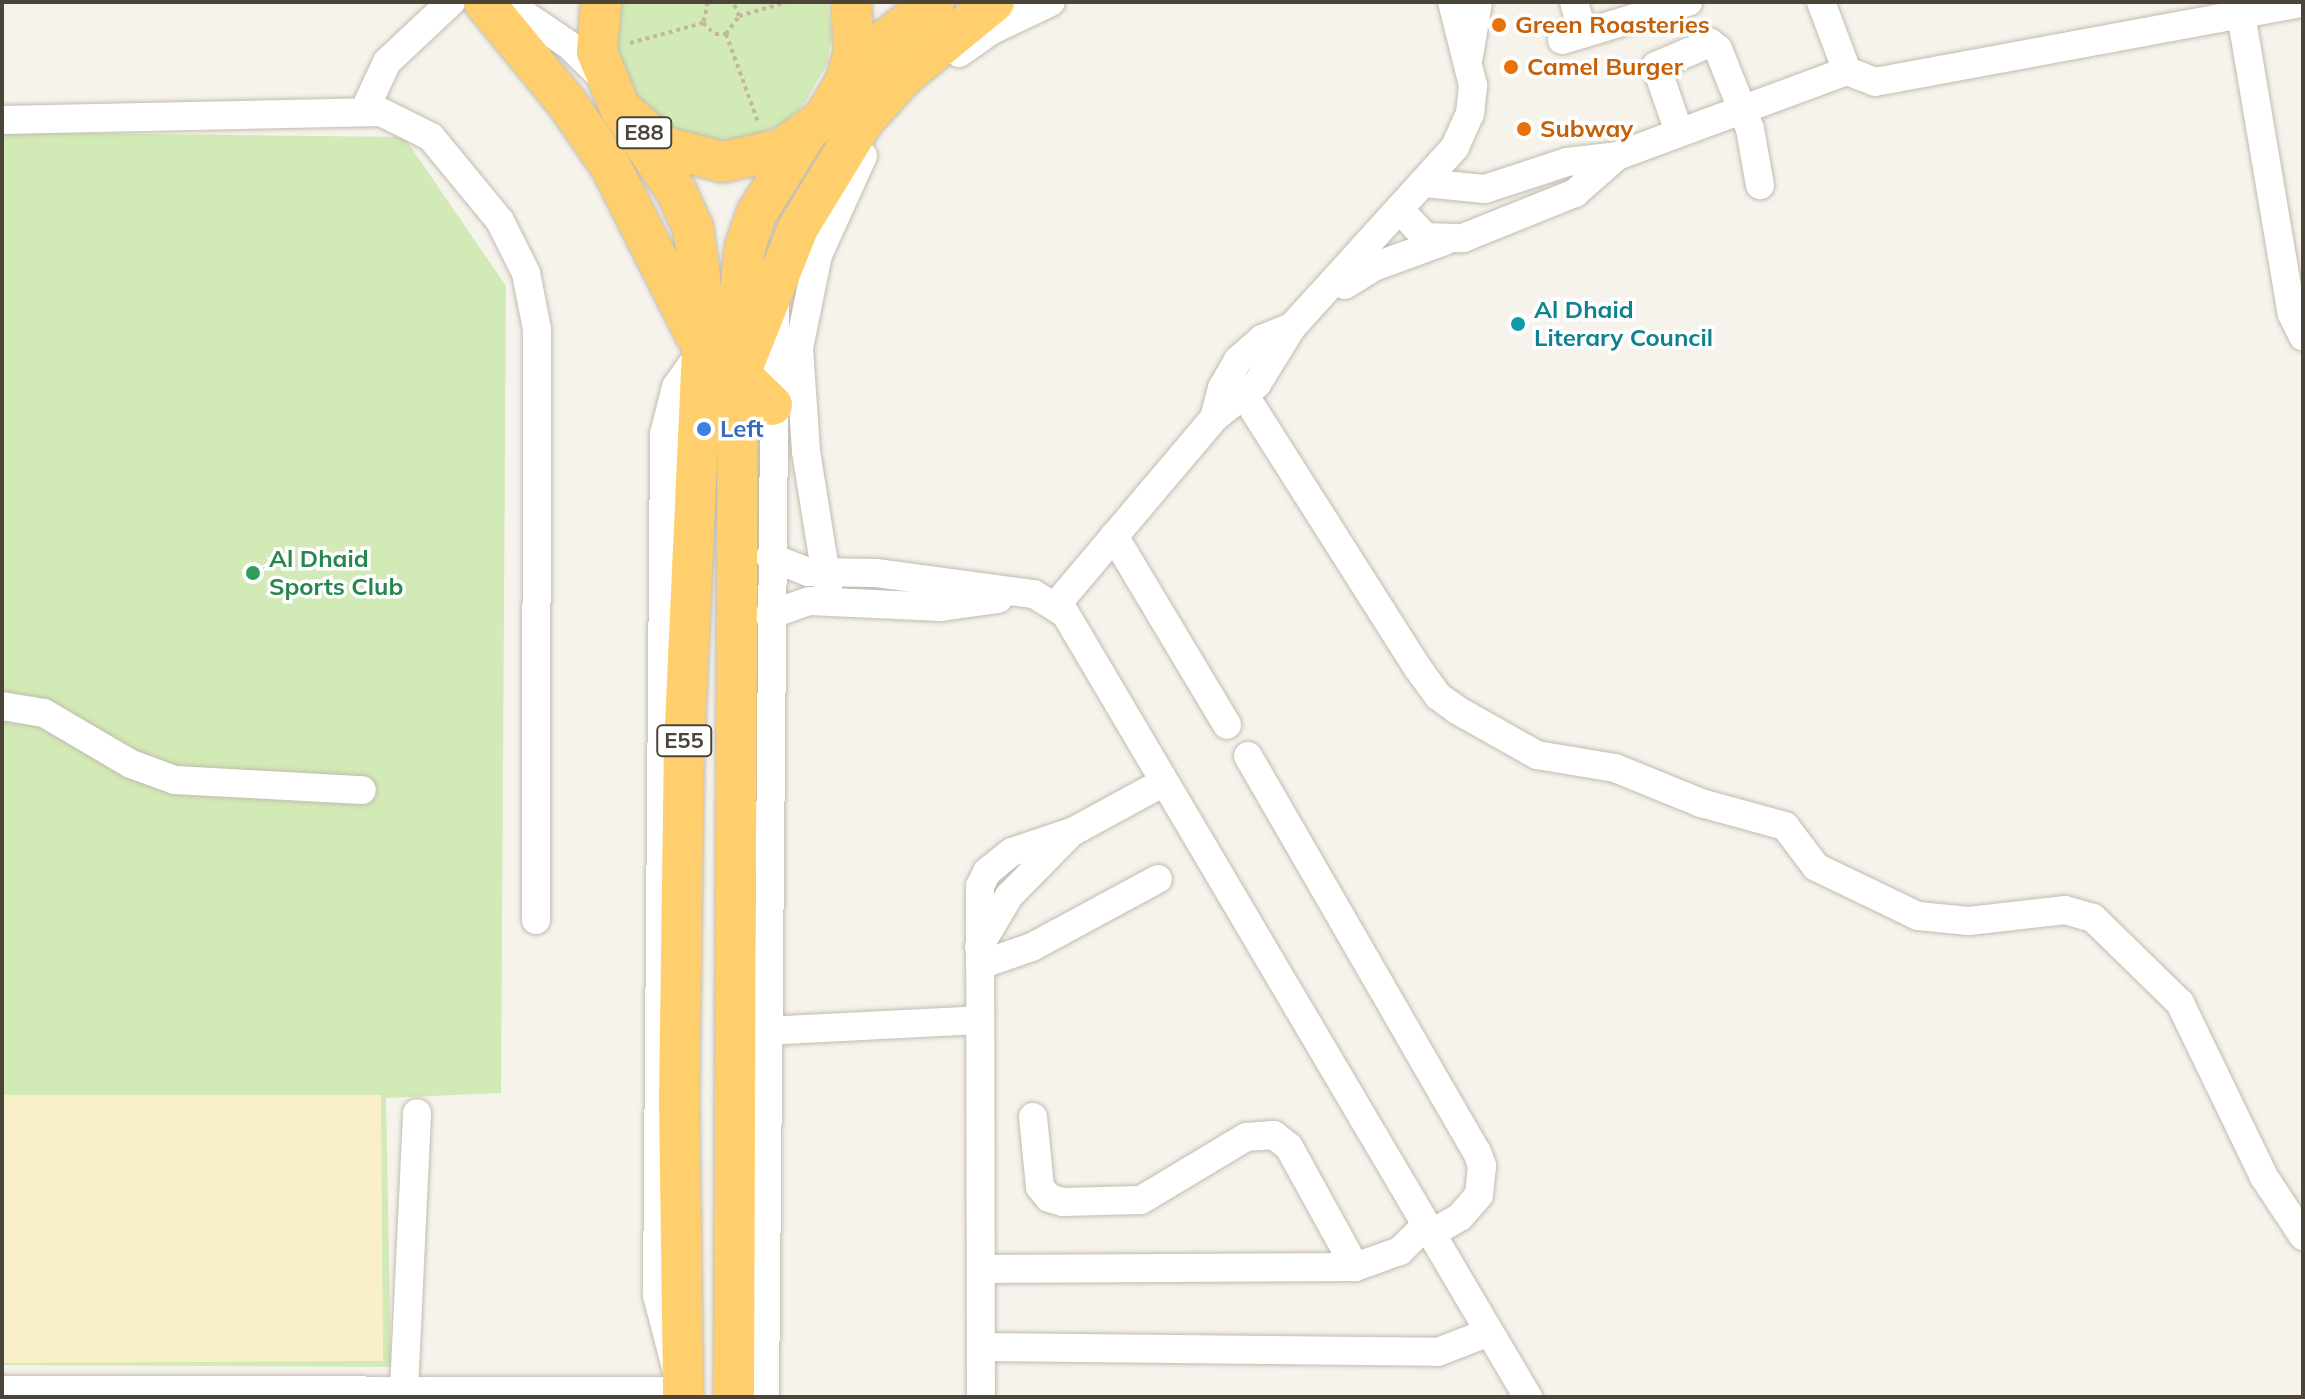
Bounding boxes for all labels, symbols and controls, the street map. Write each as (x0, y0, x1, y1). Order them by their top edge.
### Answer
place label: Green Roasteries (1515, 11, 1710, 39)
marker: Green Roasteries (1490, 16, 1508, 34)
place label: Camel Burger (1527, 53, 1683, 81)
marker: Camel Burger (1502, 58, 1520, 76)
road number: E88 (616, 115, 672, 151)
place label: Subway (1540, 115, 1633, 143)
marker: Subway (1515, 120, 1533, 138)
place label: Al Dhaid Literary Council (1534, 296, 1713, 352)
marker: Al Dhaid Literary Council (1509, 315, 1527, 333)
place label: Left (720, 415, 764, 443)
marker: Left (695, 420, 713, 438)
place label: Al Dhaid Sports Club (269, 545, 403, 601)
marker: Al Dhaid Sports Club (244, 564, 262, 582)
road number: E55 (656, 723, 712, 759)

